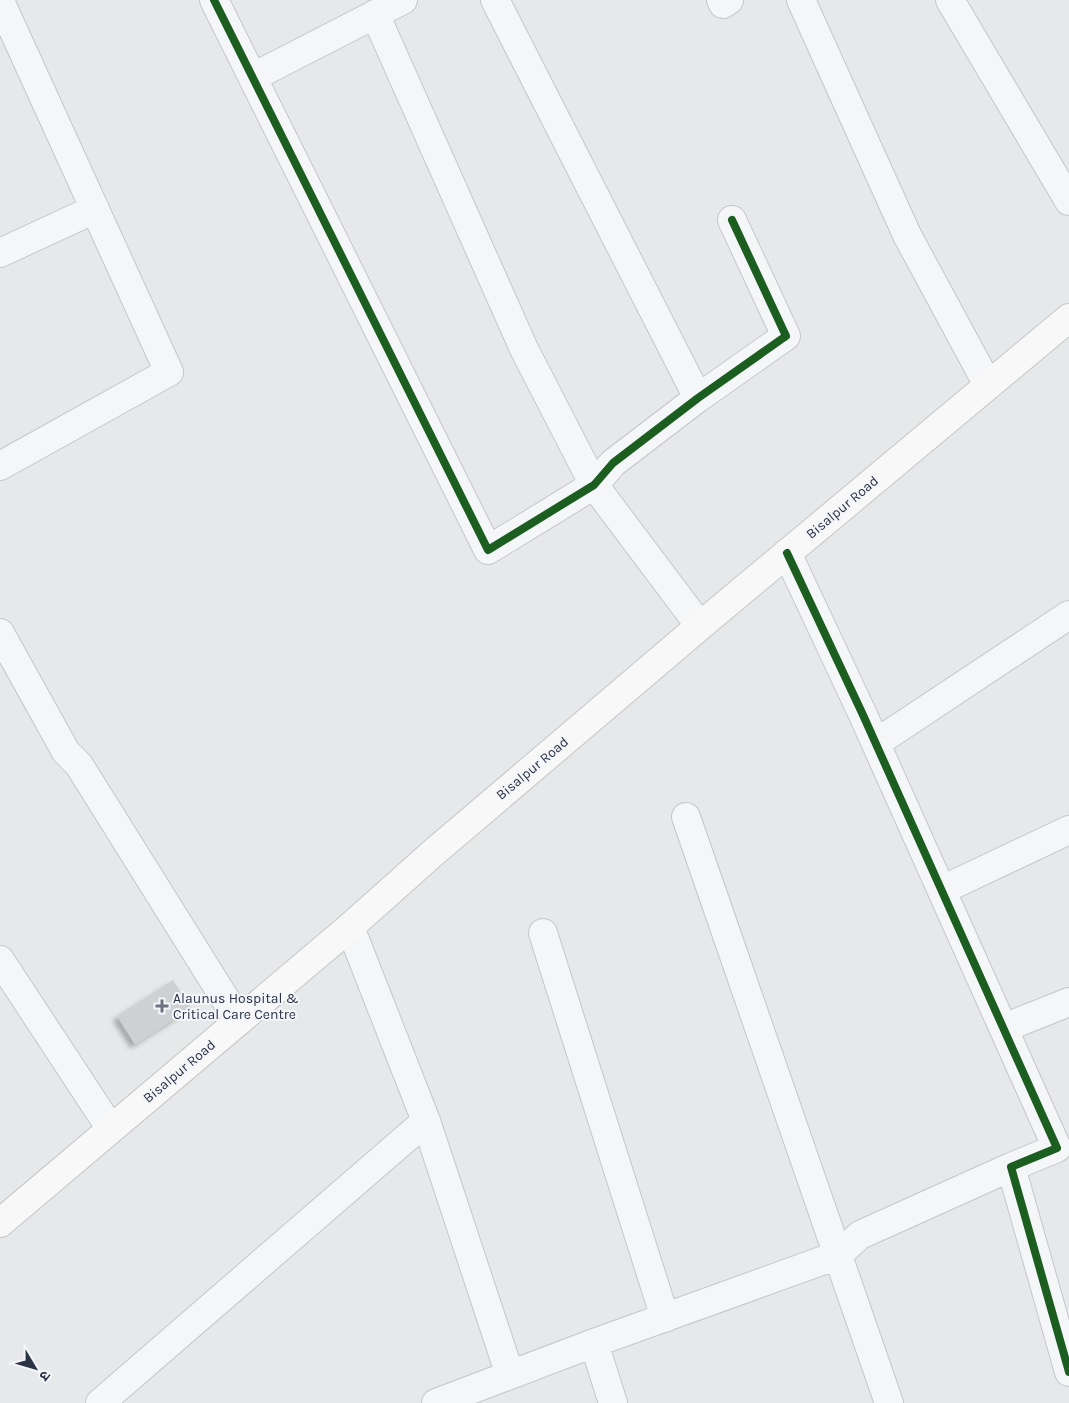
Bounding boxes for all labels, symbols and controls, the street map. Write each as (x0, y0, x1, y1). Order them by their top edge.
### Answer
street label: Bisalpur Road (803, 472, 882, 543)
street label: Bisalpur Road (493, 733, 572, 804)
place label: Alaunus Hospital & Critical Care Centre (173, 990, 299, 1023)
marker: Alaunus Hospital & Critical Care Centre (155, 999, 169, 1013)
street label: Bisalpur Road (140, 1036, 219, 1107)
north arrow (10, 1343, 60, 1393)
text: उ (35, 1367, 54, 1385)

